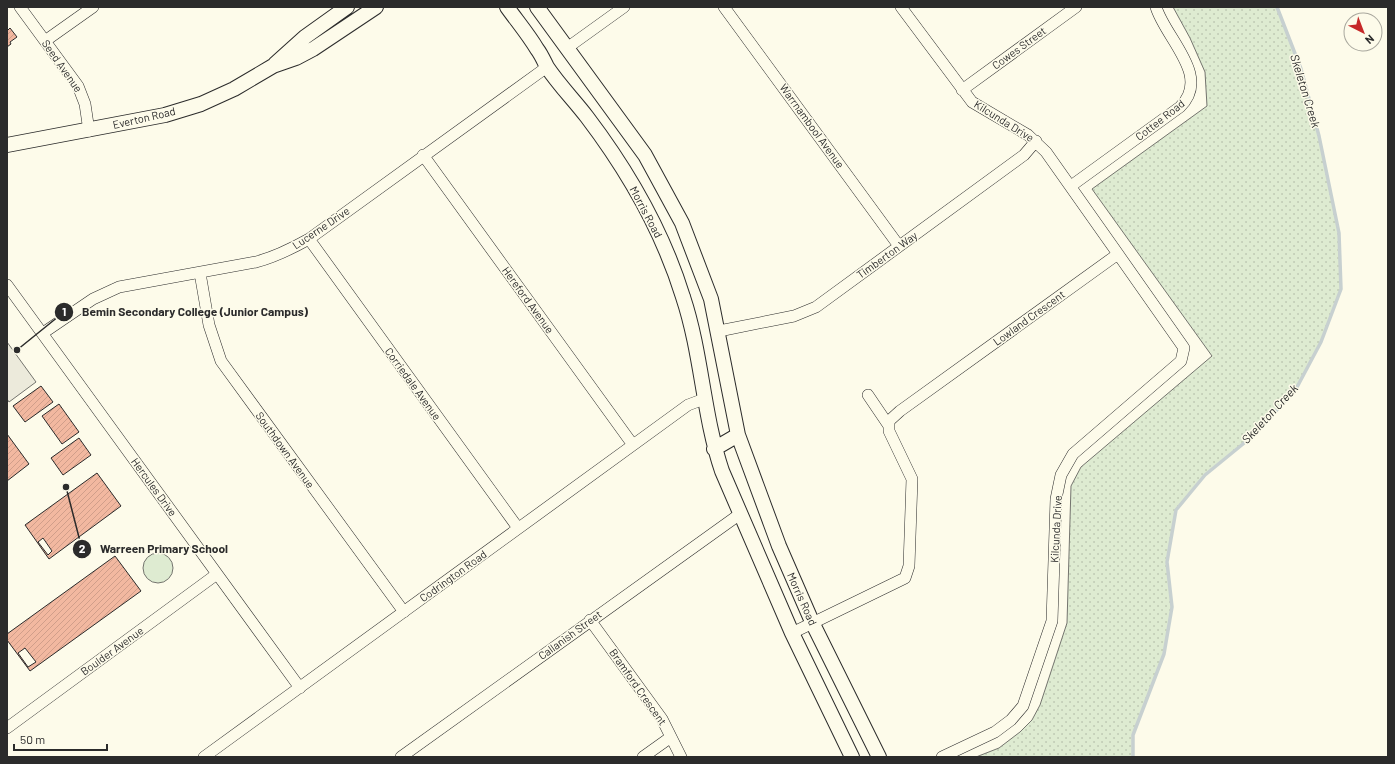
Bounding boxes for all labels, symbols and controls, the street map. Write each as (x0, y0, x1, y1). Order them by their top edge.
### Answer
north arrow (1343, 12, 1383, 52)
street label: Cowes Street (989, 24, 1048, 72)
text: N (1363, 33, 1377, 47)
street label: Seed Avenue (39, 37, 85, 95)
water label: Skeleton Creek (1288, 52, 1324, 129)
street label: Warrnambool Avenue (777, 81, 847, 170)
street label: Cottee Road (1133, 96, 1187, 143)
street label: Kilcunda Drive (972, 97, 1037, 144)
street label: Everton Road (111, 104, 177, 131)
street label: Morris Road (627, 184, 665, 240)
street label: Lucerne Drive (290, 204, 352, 251)
street label: Timberton Way (854, 228, 920, 281)
street label: Hereford Avenue (500, 264, 557, 336)
street label: Lowland Crescent (990, 287, 1067, 348)
callout: Bemin Secondary College (Junior Campus) (54, 300, 316, 324)
text: 1 (62, 304, 66, 318)
text: Bemin Secondary College (Junior Campus) (82, 304, 309, 318)
street label: Corriedale Avenue (383, 345, 444, 423)
water label: Skeleton Creek (1238, 381, 1300, 446)
street label: Southdown Avenue (253, 409, 317, 490)
street label: Hercules Drive (129, 455, 180, 519)
street label: Kilcunda Drive (1047, 495, 1064, 563)
callout: Warreen Primary School (72, 537, 236, 561)
text: 2 (79, 541, 86, 555)
text: Warreen Primary School (100, 541, 228, 555)
street label: Codrington Road (417, 547, 489, 604)
street label: Morris Road (785, 570, 820, 627)
street label: Callanish Street (536, 607, 604, 662)
street label: Boulder Avenue (78, 623, 146, 678)
street label: Bramford Crescent (607, 646, 670, 727)
scale bar (14, 726, 107, 752)
text: 50 m (20, 732, 45, 746)

